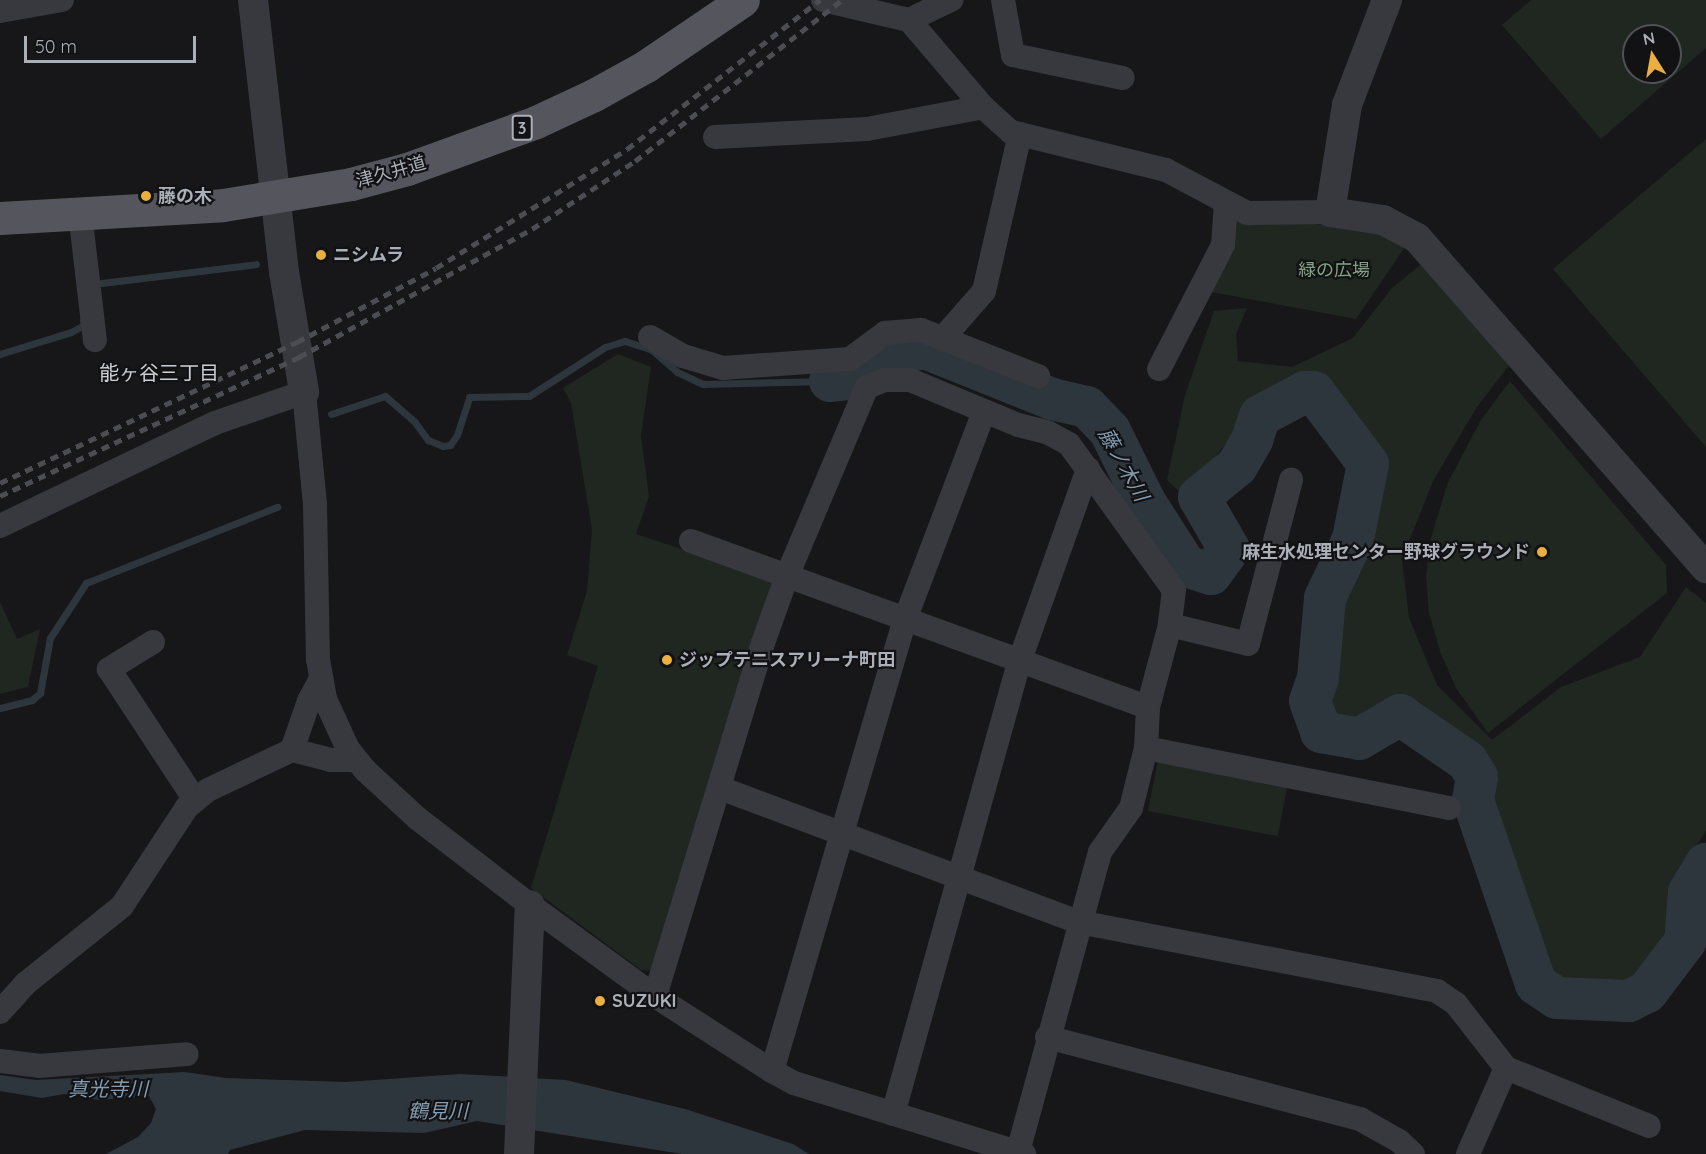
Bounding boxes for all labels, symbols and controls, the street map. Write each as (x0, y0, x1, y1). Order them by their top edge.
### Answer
scale bar (27, 24, 200, 62)
north arrow (1622, 24, 1682, 84)
text: N (1641, 27, 1657, 49)
text: 50 m (35, 35, 77, 58)
road number: 3 (512, 115, 532, 141)
street label: 津久井道 (353, 152, 429, 192)
place label: 藤の木 (158, 185, 212, 207)
marker: 藤の木 (139, 189, 153, 203)
place label: ニシムラ (333, 244, 405, 266)
marker: ニシムラ (314, 248, 328, 262)
park label: 緑の広場 (1298, 259, 1370, 281)
district label: 能ヶ谷三丁目 (99, 360, 219, 384)
water label: 藤ノ木川 (1094, 423, 1154, 505)
place label: 麻生水処理センター野球グラウンド (1242, 541, 1530, 563)
marker: 麻生水処理センター野球グラウンド (1535, 545, 1549, 559)
place label: ジップテニスアリーナ町田 (679, 649, 895, 671)
marker: ジップテニスアリーナ町田 (660, 653, 674, 667)
place label: SUZUKI (612, 990, 677, 1012)
marker: SUZUKI (593, 994, 607, 1008)
water label: 真光寺川 (68, 1076, 148, 1100)
water label: 鶴見川 (408, 1098, 468, 1122)

